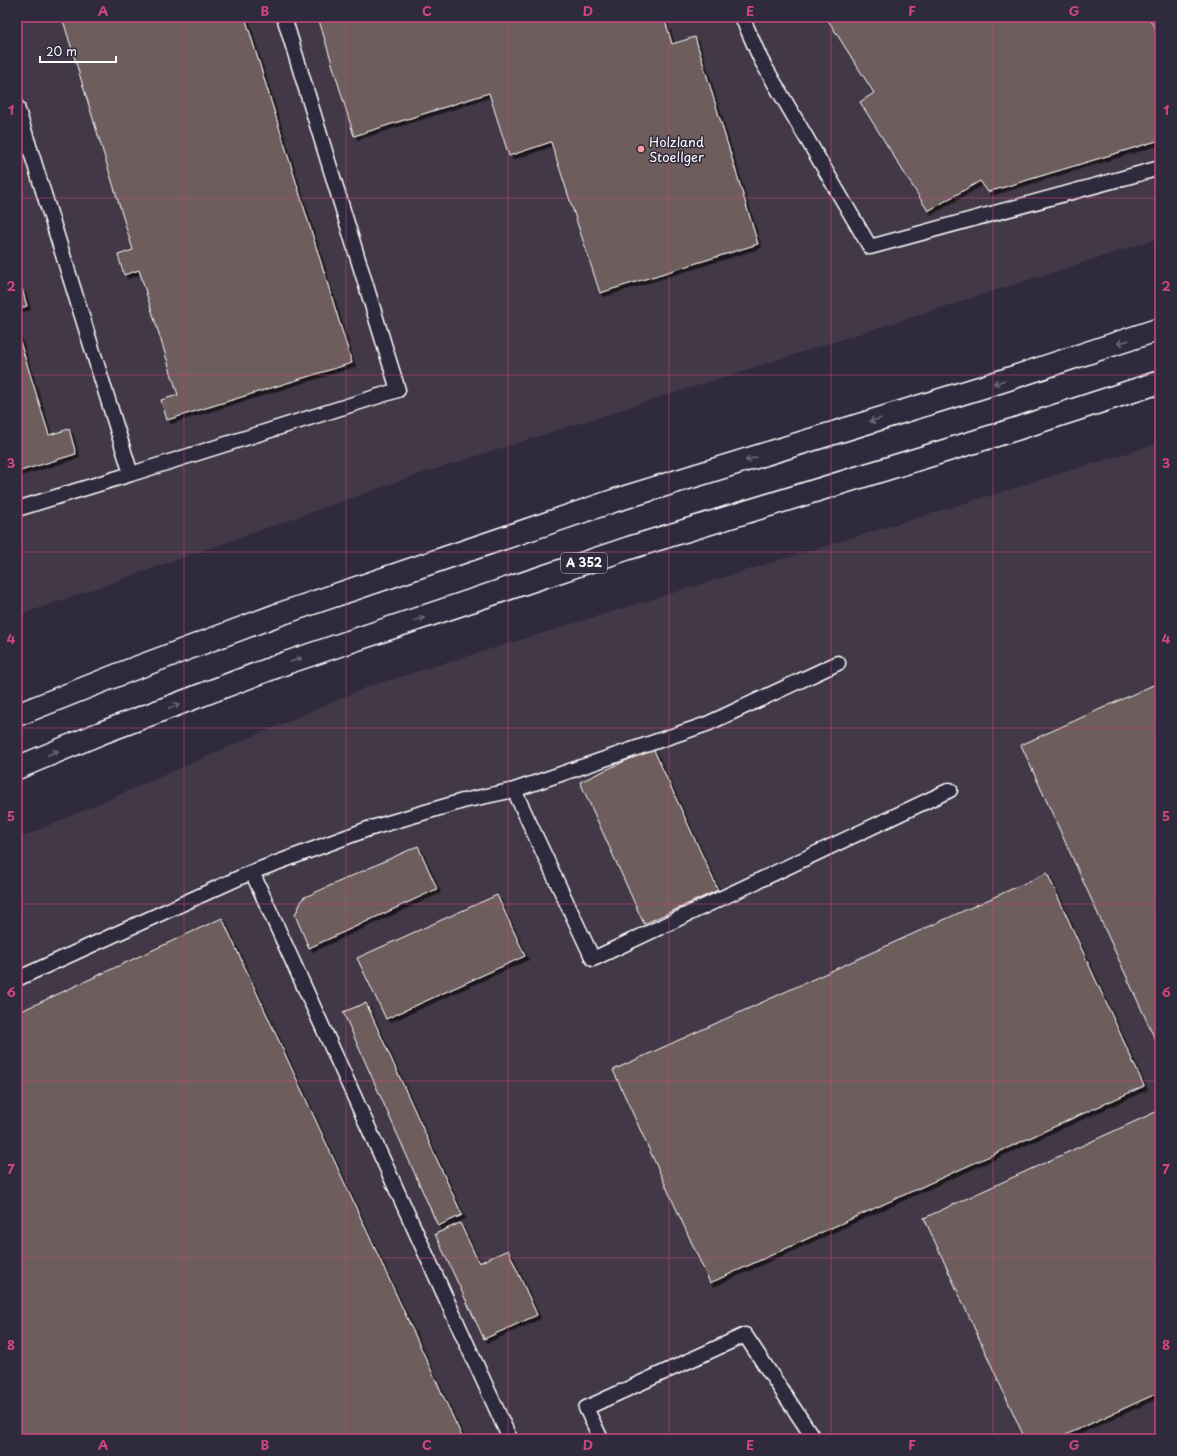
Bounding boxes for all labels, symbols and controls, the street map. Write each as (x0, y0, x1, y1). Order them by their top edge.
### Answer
text: A (98, 1, 108, 20)
text: B (261, 1, 270, 20)
text: C (422, 1, 432, 20)
text: D (583, 1, 593, 20)
text: E (746, 1, 754, 20)
text: F (908, 1, 916, 20)
text: G (1069, 1, 1079, 20)
scale bar (40, 38, 116, 64)
text: 20 m (46, 42, 77, 60)
text: 1 (8, 100, 14, 119)
text: 1 (1163, 100, 1169, 119)
place label: Holzland Stoellger (649, 132, 705, 166)
marker: Holzland Stoellger (636, 144, 646, 154)
text: 2 (6, 276, 16, 295)
text: 2 (1161, 276, 1171, 295)
one-way arrow (1117, 338, 1129, 346)
one-way arrow (993, 379, 1006, 386)
one-way arrow (869, 417, 882, 424)
text: 3 (7, 453, 16, 472)
text: 3 (1162, 453, 1171, 472)
one-way arrow (745, 456, 758, 463)
road number: A 352 (561, 553, 607, 573)
one-way arrow (412, 615, 425, 622)
text: 4 (7, 629, 16, 648)
text: 4 (1162, 629, 1171, 648)
one-way arrow (289, 656, 302, 663)
one-way arrow (167, 701, 179, 709)
one-way arrow (46, 749, 58, 756)
text: 5 (7, 806, 15, 825)
text: 5 (1162, 806, 1170, 825)
text: 6 (6, 982, 16, 1001)
text: 6 (1161, 982, 1171, 1001)
text: 7 (7, 1159, 15, 1178)
text: 7 (1162, 1159, 1170, 1178)
text: 8 (7, 1335, 15, 1354)
text: 8 (1162, 1335, 1170, 1354)
text: A (98, 1435, 108, 1454)
text: B (261, 1435, 270, 1454)
text: C (422, 1435, 432, 1454)
text: D (583, 1435, 593, 1454)
text: E (746, 1435, 754, 1454)
text: F (908, 1435, 916, 1454)
text: G (1069, 1435, 1079, 1454)

